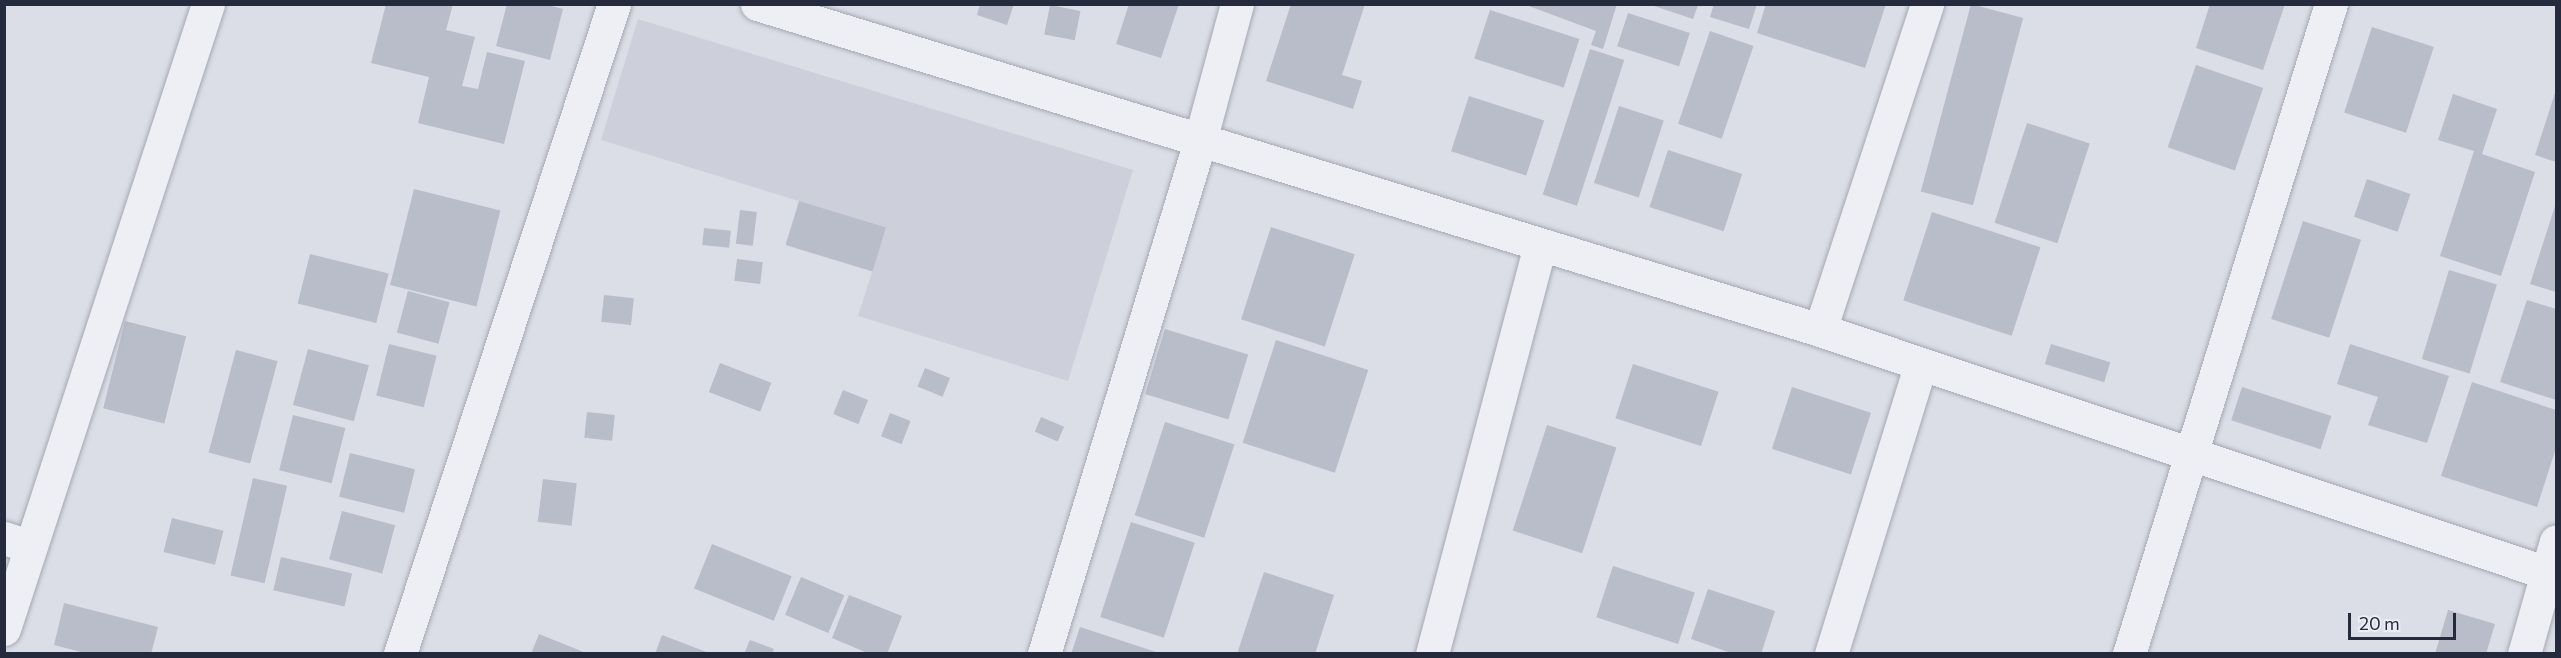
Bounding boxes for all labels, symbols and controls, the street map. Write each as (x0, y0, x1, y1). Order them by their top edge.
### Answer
scale bar (2351, 601, 2459, 639)
text: 20 m (2359, 612, 2400, 634)

